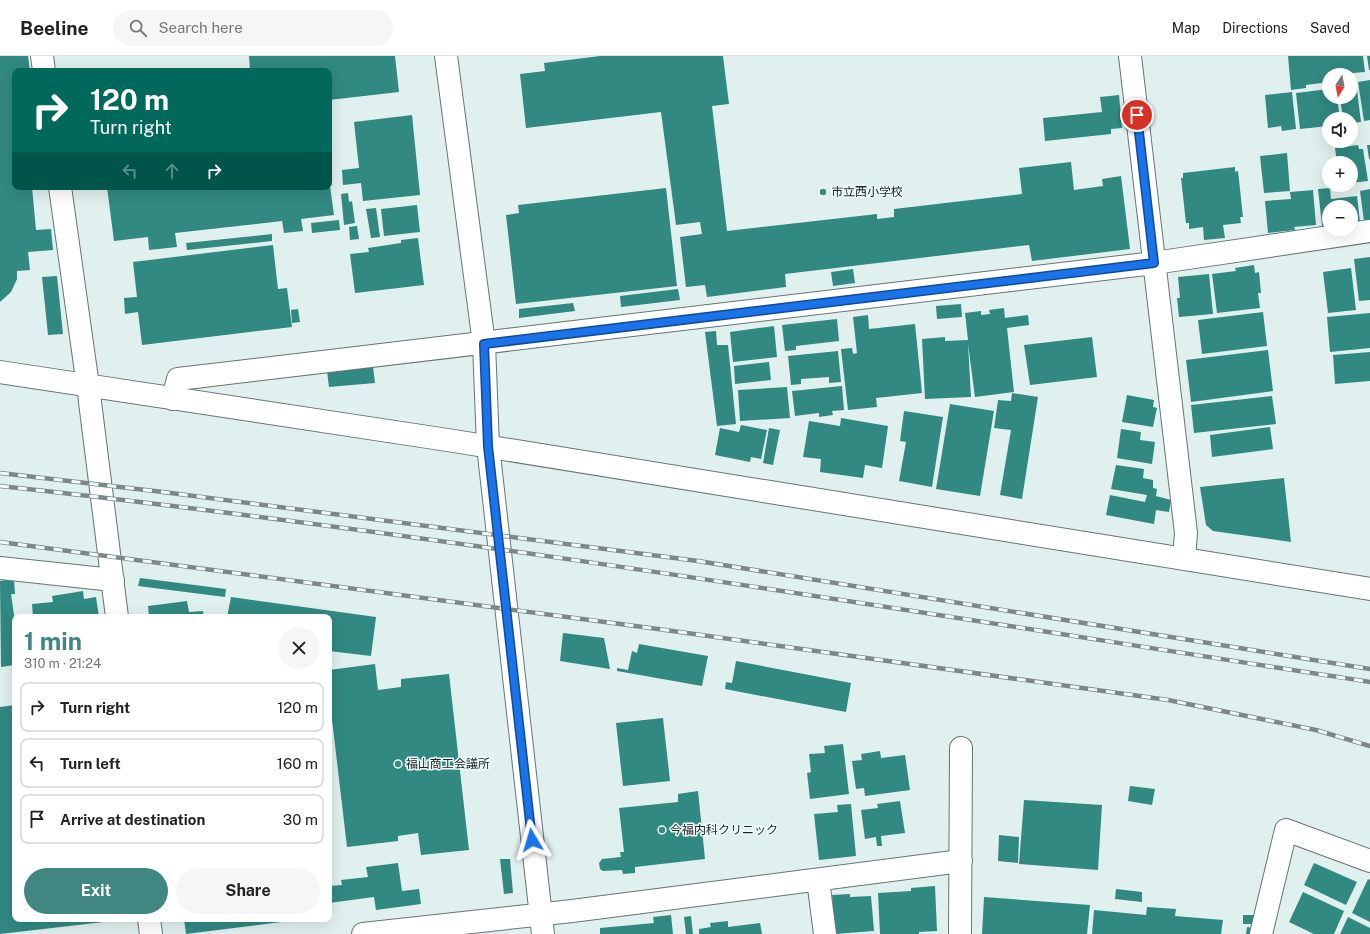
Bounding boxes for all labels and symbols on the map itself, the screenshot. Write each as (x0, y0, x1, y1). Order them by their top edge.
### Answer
north arrow (1322, 68, 1358, 104)
pin (1120, 98, 1154, 132)
place label: 市立西小学校 (831, 185, 903, 199)
marker: 市立西小学校 (818, 187, 828, 197)
place label: 福山商工会議所 (406, 757, 490, 771)
marker: 福山商工会議所 (393, 759, 403, 769)
position arrow (511, 819, 553, 861)
place label: 今福内科クリニック (670, 823, 778, 837)
marker: 今福内科クリニック (657, 825, 667, 835)

